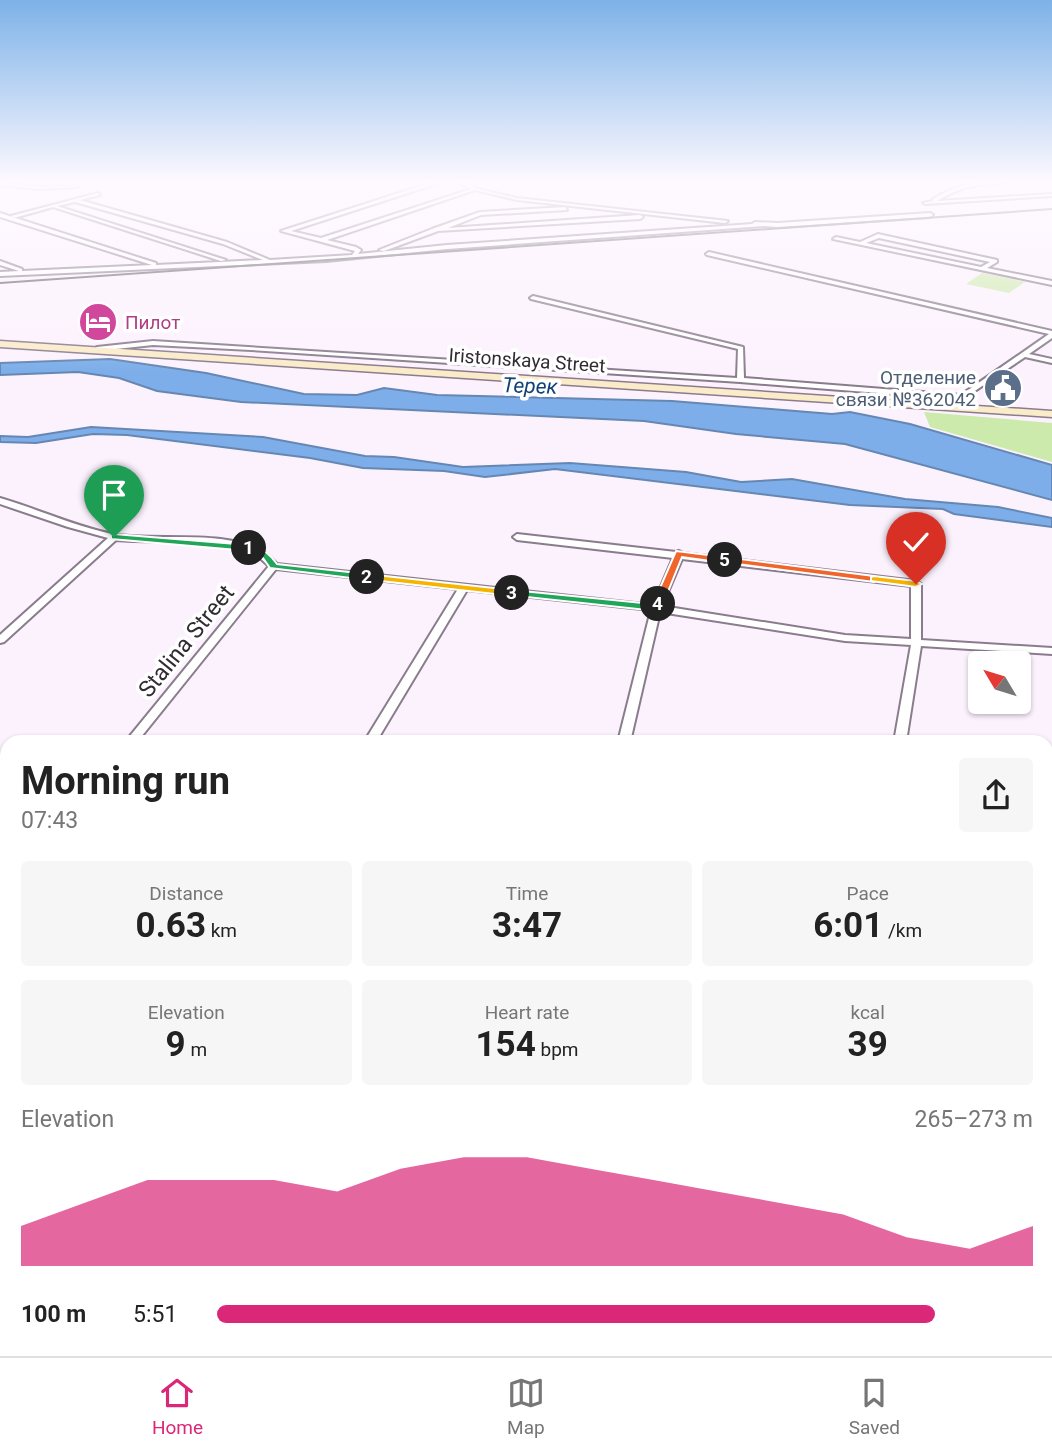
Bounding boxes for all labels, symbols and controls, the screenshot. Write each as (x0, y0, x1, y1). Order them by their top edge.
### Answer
hotel icon: Пилот (77, 301, 119, 343)
place label: Пилот (125, 311, 180, 334)
street label: Iristonskaya Street (448, 344, 606, 377)
place label: Отделение связи №362042 (836, 366, 976, 411)
public building icon: Отделение связи №362042 (982, 367, 1024, 409)
water label: Терек (502, 373, 559, 399)
pin (84, 465, 144, 537)
icon: arrive (95, 476, 133, 514)
pin (886, 512, 946, 584)
icon: check (897, 523, 935, 561)
pin: 1 (232, 530, 266, 566)
text: 1 (243, 536, 254, 559)
pin: 5 (708, 542, 742, 578)
text: 5 (719, 548, 730, 571)
pin: 2 (350, 560, 384, 594)
text: 2 (361, 565, 372, 588)
pin: 3 (494, 576, 530, 610)
street label: Stalina Street (133, 580, 240, 703)
text: 3 (506, 581, 517, 604)
pin: 4 (640, 586, 676, 622)
text: 4 (652, 592, 663, 615)
north arrow (968, 651, 1031, 714)
map controls (968, 651, 1031, 714)
button: share (959, 758, 1033, 832)
text: Morning run (21, 759, 230, 803)
text: 07:43 (21, 807, 78, 834)
text: Distance (149, 882, 223, 905)
text: Time (506, 882, 548, 905)
text: Pace (847, 882, 889, 905)
text: 0.63 (136, 905, 206, 946)
text: 3:47 (492, 905, 562, 946)
text: 6:01 (813, 905, 883, 946)
text: km (206, 919, 237, 942)
text: /km (883, 919, 922, 942)
text: Elevation (148, 1001, 225, 1024)
text: Heart rate (485, 1001, 569, 1024)
text: kcal (850, 1001, 885, 1024)
text: 9 (166, 1024, 186, 1065)
text: 154 (476, 1024, 536, 1065)
text: 39 (848, 1024, 888, 1065)
text: m (186, 1038, 207, 1061)
text: bpm (536, 1038, 578, 1061)
text: Elevation (21, 1106, 114, 1133)
text: 265–273 m (914, 1106, 1033, 1133)
text: 100 m (21, 1301, 86, 1328)
text: 5:51 (133, 1301, 177, 1328)
tab: Home (152, 1374, 203, 1439)
tab: Map (507, 1374, 545, 1439)
tab: Saved (849, 1374, 900, 1439)

